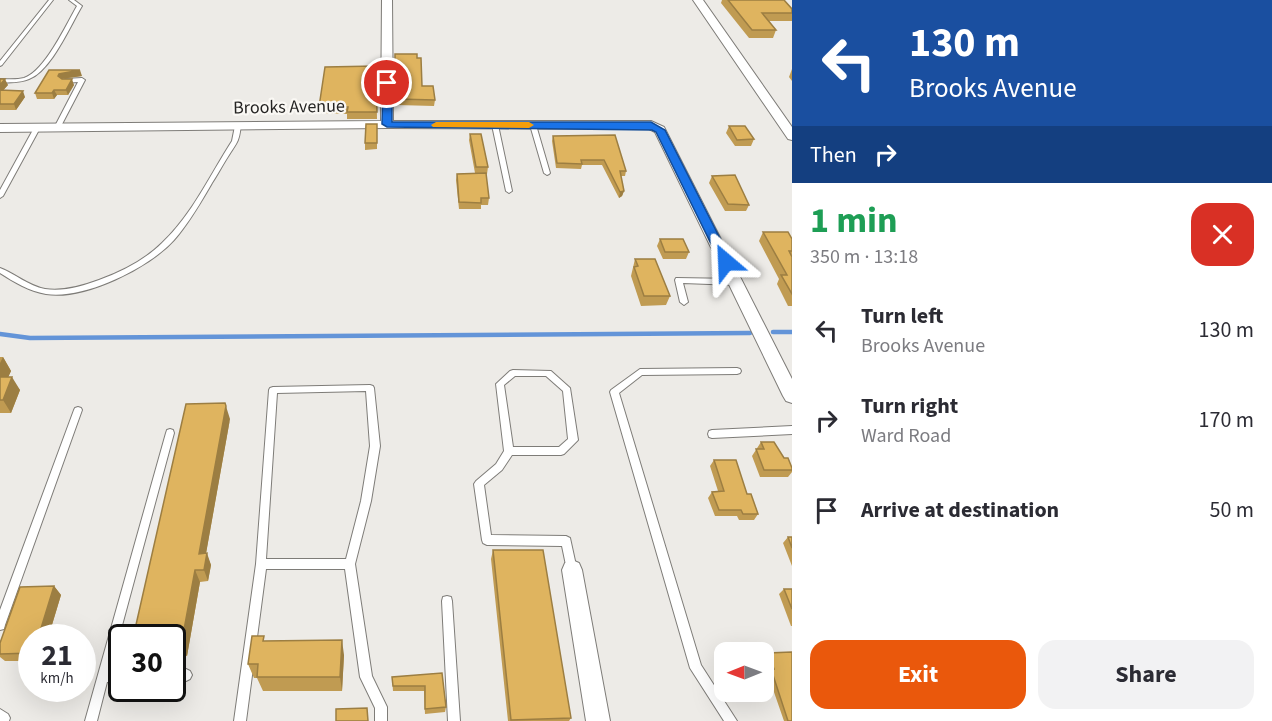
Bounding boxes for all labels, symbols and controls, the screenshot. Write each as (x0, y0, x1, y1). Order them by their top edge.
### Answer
text: 130 m (909, 13, 1020, 73)
icon: left (810, 24, 888, 102)
pin (361, 57, 412, 108)
icon: arrive (370, 66, 403, 99)
text: Brooks Avenue (909, 69, 1077, 108)
street label: Brooks Avenue (233, 94, 345, 120)
icon: right (869, 138, 902, 171)
text: Then (810, 139, 857, 171)
text: 1 min (810, 195, 898, 246)
button: close (1191, 203, 1254, 266)
position arrow (694, 230, 758, 294)
text: 350 m · 13:18 (810, 243, 918, 271)
text: Turn left (861, 300, 943, 332)
icon: left (810, 314, 843, 347)
text: 130 m (1199, 314, 1254, 346)
text: Brooks Avenue (861, 332, 985, 360)
text: Turn right (861, 390, 958, 422)
icon: right (810, 404, 843, 437)
text: 170 m (1199, 404, 1254, 436)
text: Ward Road (861, 422, 951, 450)
icon: arrive (810, 494, 843, 527)
text: Arrive at destination (861, 494, 1059, 526)
text: 50 m (1209, 494, 1254, 526)
speed limit sign: 30 (108, 624, 186, 702)
text: 21 (41, 634, 73, 677)
button: Exit (810, 640, 1026, 709)
button: Share (1038, 640, 1254, 709)
north arrow (714, 642, 774, 702)
map controls (714, 642, 774, 702)
text: km/h (40, 668, 74, 689)

